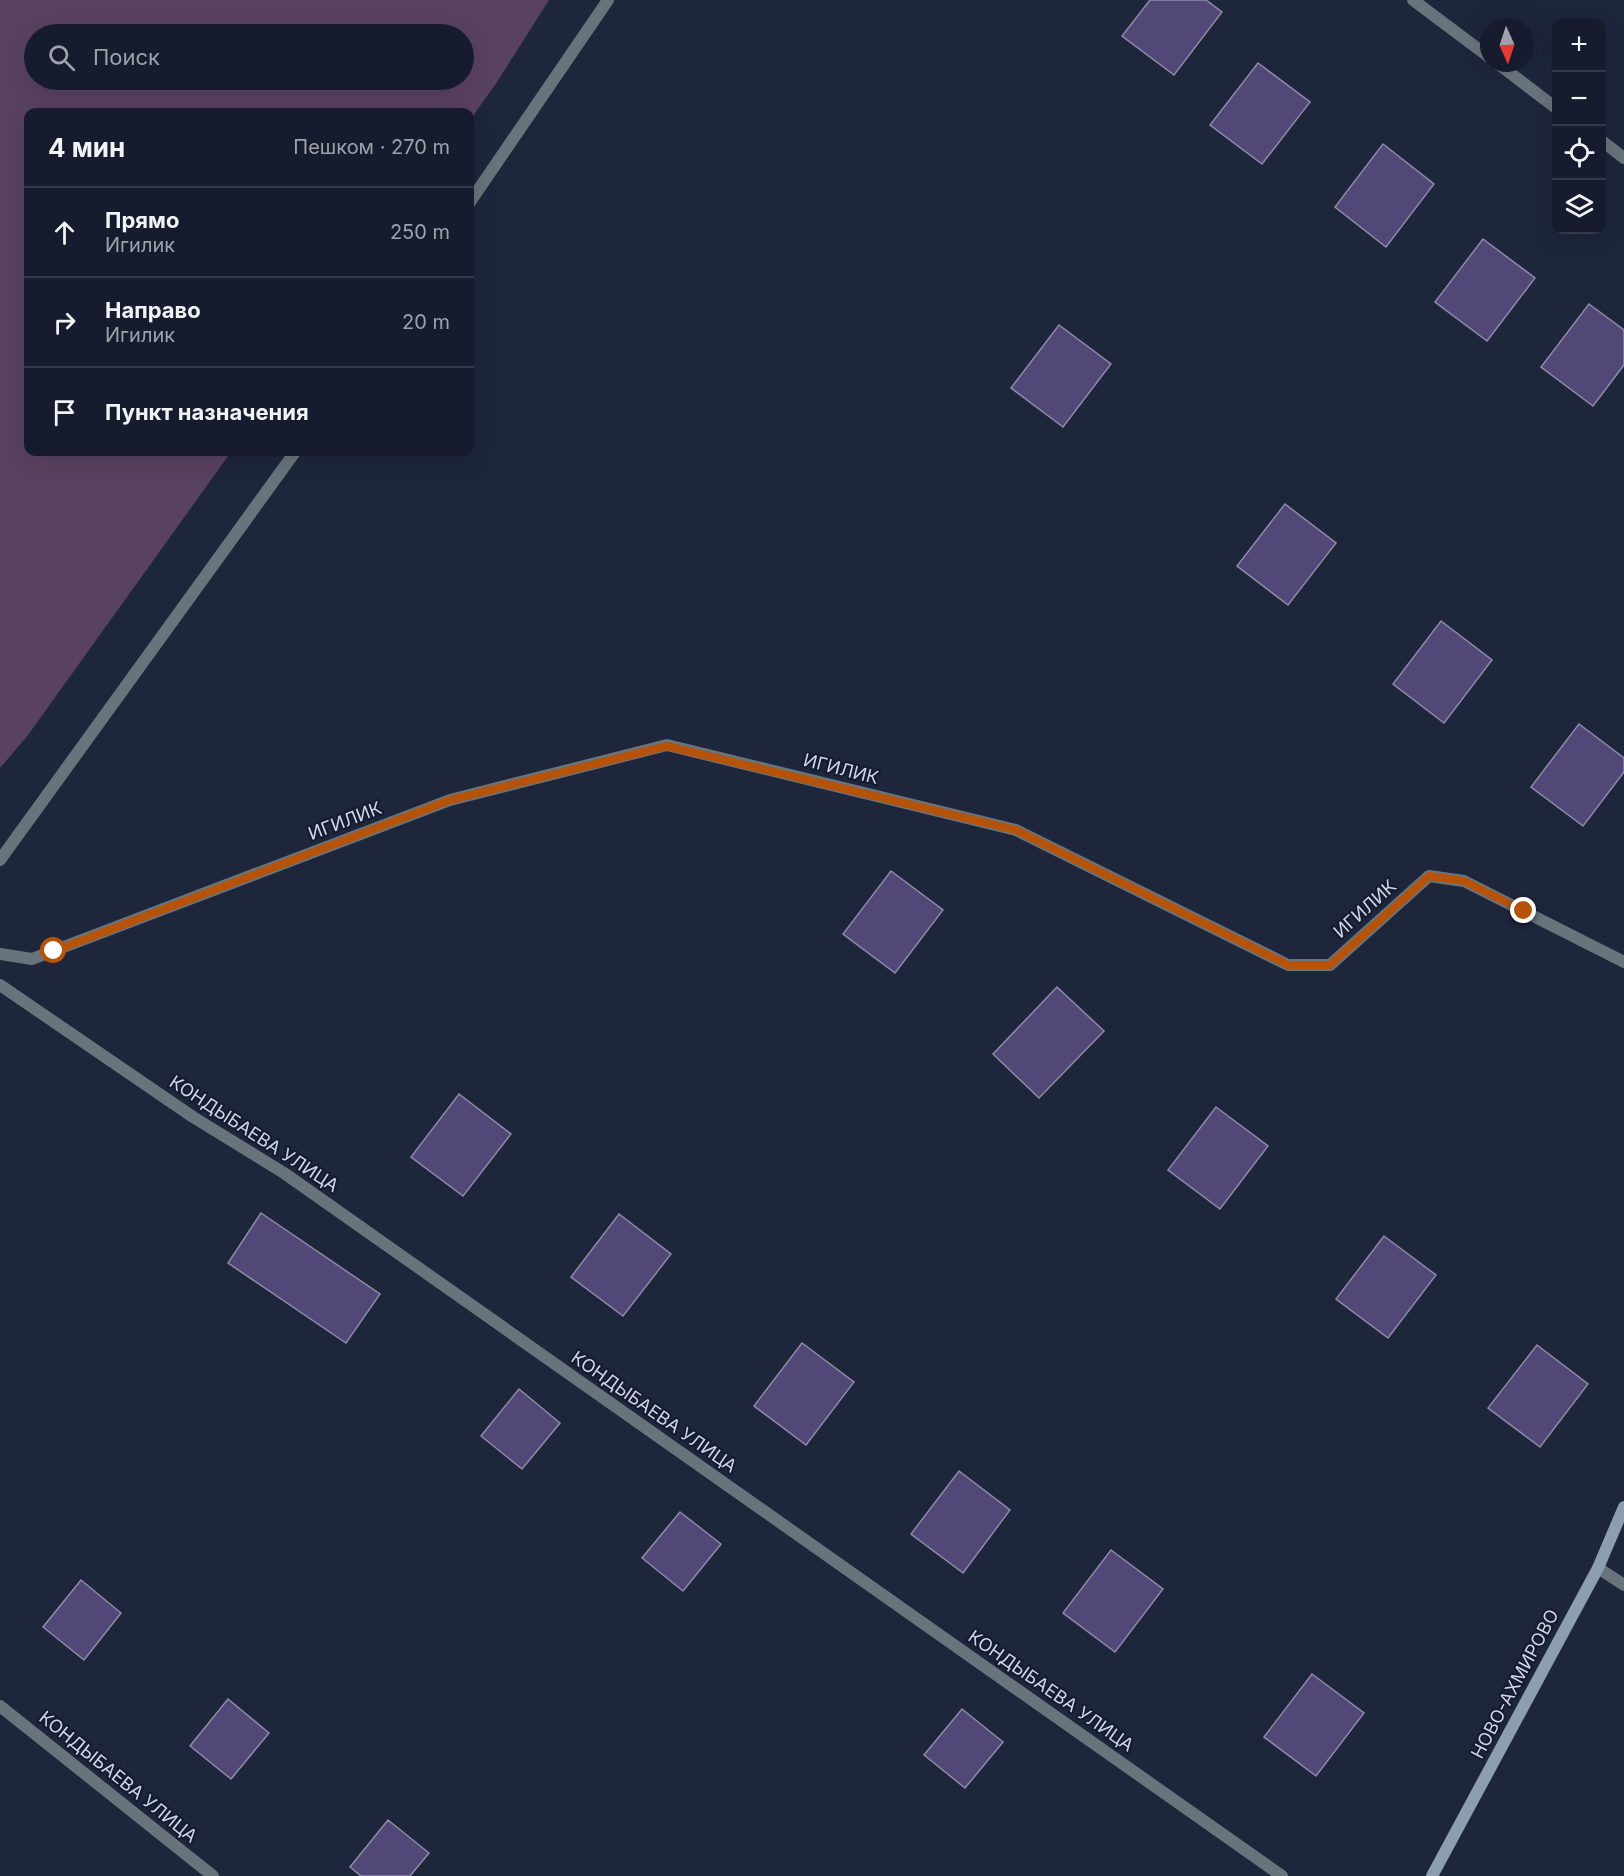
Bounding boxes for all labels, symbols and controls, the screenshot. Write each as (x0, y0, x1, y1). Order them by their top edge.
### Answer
north arrow (1480, 18, 1534, 72)
map controls (1552, 18, 1606, 234)
button: + (1552, 18, 1606, 72)
search box (24, 24, 474, 90)
icon: search (45, 41, 78, 74)
text: Поиск (93, 44, 160, 70)
button: − (1552, 72, 1606, 126)
button: locate (1552, 126, 1606, 180)
text: 4 мин (48, 132, 125, 163)
text: Пешком · 270 m (293, 135, 450, 159)
button: layers (1552, 180, 1606, 234)
text: Прямо (105, 207, 179, 233)
icon: ahead (48, 216, 81, 249)
text: 250 m (390, 220, 450, 244)
text: Игилик (105, 233, 175, 257)
text: Направо (105, 297, 201, 323)
icon: right (48, 306, 81, 339)
text: 20 m (402, 310, 450, 334)
text: Игилик (105, 323, 175, 347)
icon: arrive (48, 396, 81, 429)
text: Пункт назначения (105, 399, 309, 425)
street label: ИГИЛИК (801, 749, 881, 788)
street label: ИГИЛИК (305, 797, 384, 844)
street label: ИГИЛИК (1329, 875, 1400, 942)
route end (1510, 897, 1536, 923)
route start (40, 937, 66, 963)
street label: КОНДЫБАЕВА УЛИЦА (166, 1071, 343, 1196)
street label: КОНДЫБАЕВА УЛИЦА (568, 1346, 741, 1477)
street label: НОВО-АХМИРОВО (1466, 1606, 1563, 1762)
street label: КОНДЫБАЕВА УЛИЦА (965, 1625, 1138, 1756)
street label: КОНДЫБАЕВА УЛИЦА (35, 1706, 202, 1847)

